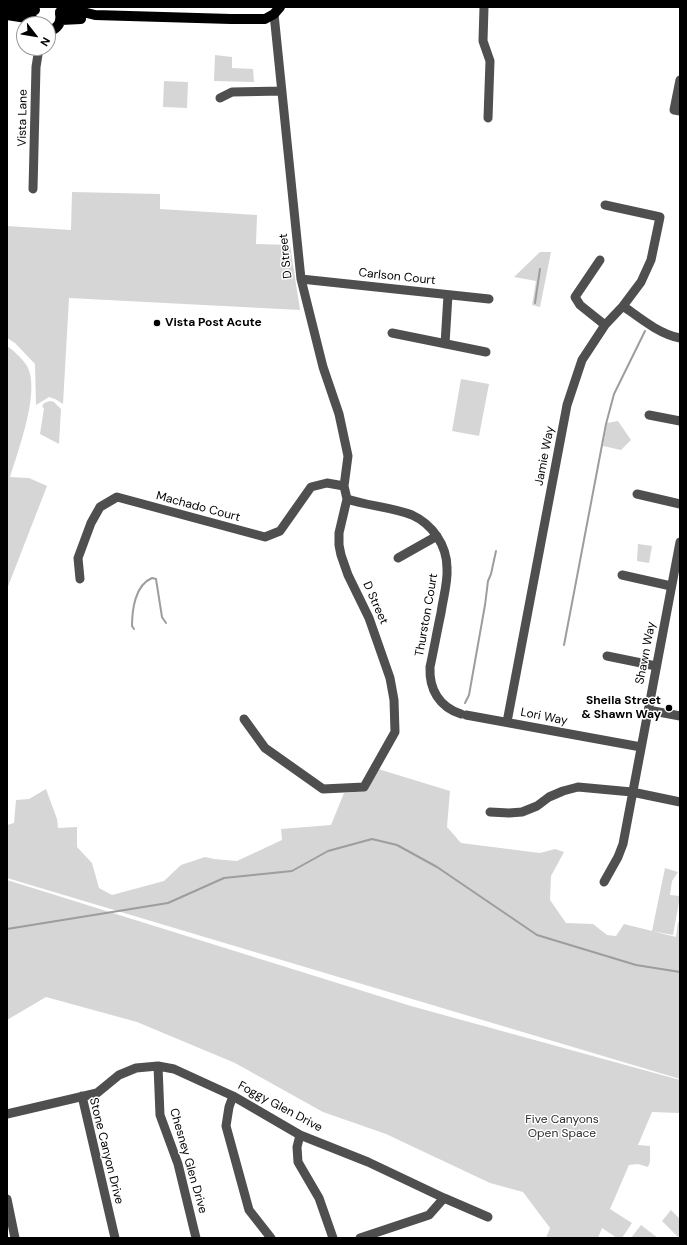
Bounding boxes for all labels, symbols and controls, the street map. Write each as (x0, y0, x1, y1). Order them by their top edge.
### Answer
north arrow (16, 16, 56, 56)
text: N (37, 35, 53, 49)
street label: Vista Lane (15, 89, 31, 147)
street label: D Street (276, 233, 296, 279)
street label: Carlson Court (358, 266, 436, 288)
place label: Vista Post Acute (165, 316, 262, 330)
marker: Vista Post Acute (152, 318, 162, 328)
street label: Jamie Way (532, 425, 558, 487)
street label: Machado Court (154, 489, 242, 525)
street label: Thurston Court (413, 572, 441, 658)
street label: D Street (359, 579, 391, 627)
street label: Shawn Way (633, 620, 659, 686)
place label: Sheila Street & Shawn Way (582, 694, 661, 722)
marker: Sheila Street & Shawn Way (664, 703, 674, 713)
street label: Lori Way (519, 705, 569, 729)
street label: Foggy Glen Drive (235, 1079, 325, 1135)
street label: Stone Canyon Drive (86, 1096, 126, 1206)
street label: Chesney Glen Drive (166, 1107, 210, 1215)
park label: Five Canyons Open Space (525, 1113, 599, 1141)

